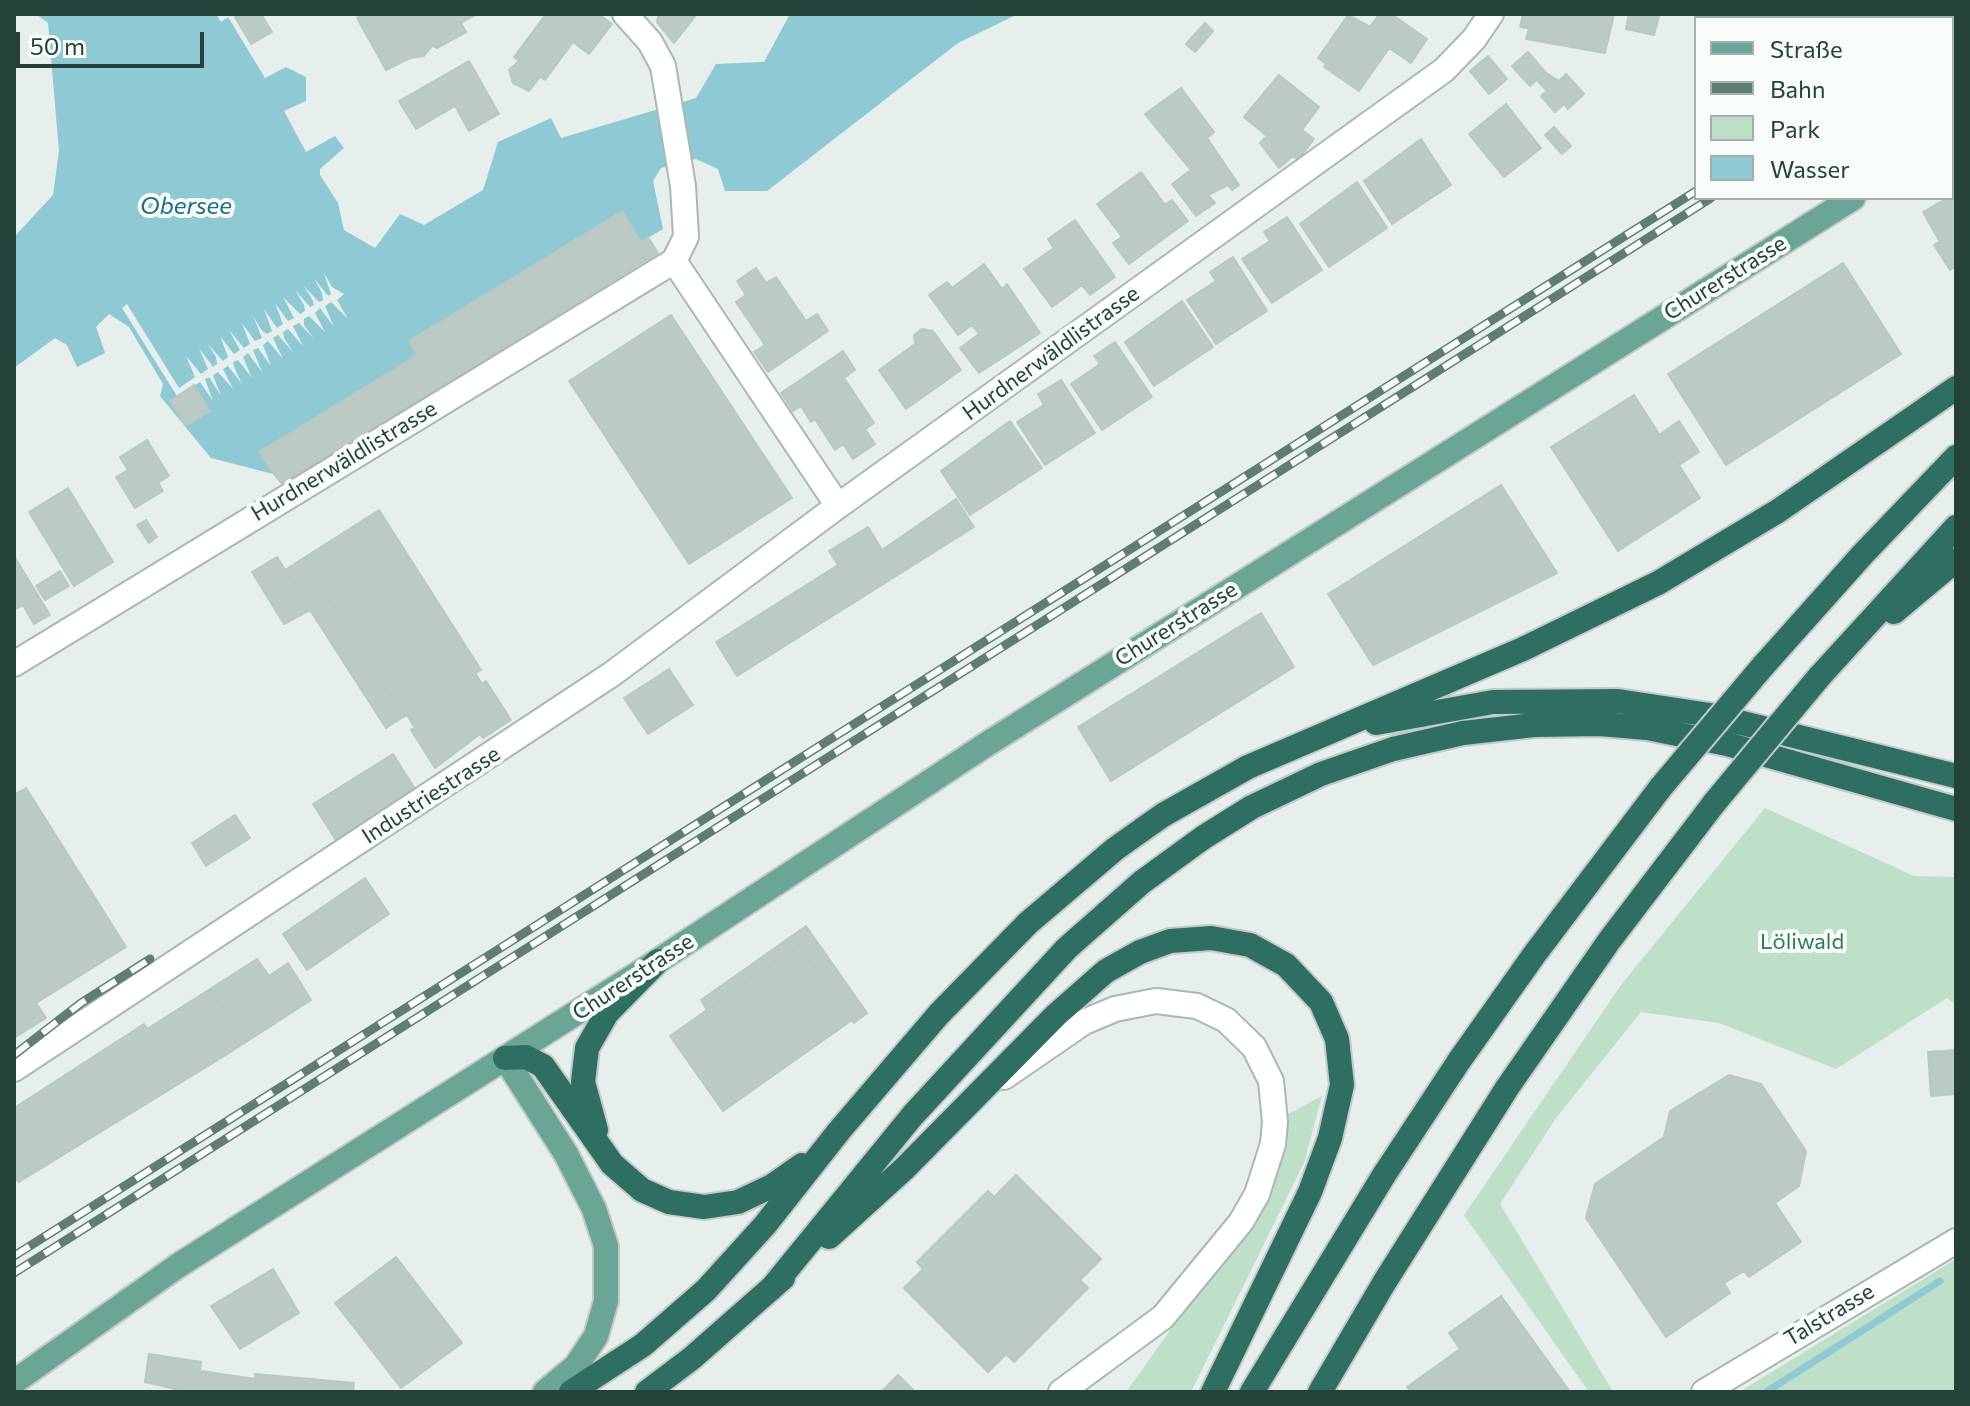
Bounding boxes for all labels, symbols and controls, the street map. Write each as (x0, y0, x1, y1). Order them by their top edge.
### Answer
scale bar (20, 16, 208, 66)
legend (1694, 16, 1954, 200)
text: 50 m (30, 31, 85, 60)
text: Straße (1770, 34, 1843, 63)
text: Bahn (1770, 74, 1826, 103)
text: Park (1770, 114, 1820, 143)
text: Wasser (1770, 154, 1850, 183)
water label: Obersee (140, 192, 232, 220)
street label: Churerstrasse (1659, 230, 1791, 326)
street label: Hurdnerwäldlistrasse (958, 280, 1144, 426)
street label: Hurdnerwäldlistrasse (246, 395, 442, 527)
street label: Churerstrasse (1110, 576, 1242, 672)
street label: Industriestrasse (357, 741, 505, 849)
street label: Churerstrasse (568, 928, 698, 1026)
park label: Löliwald (1760, 929, 1844, 955)
street label: Talstrasse (1779, 1278, 1879, 1352)

